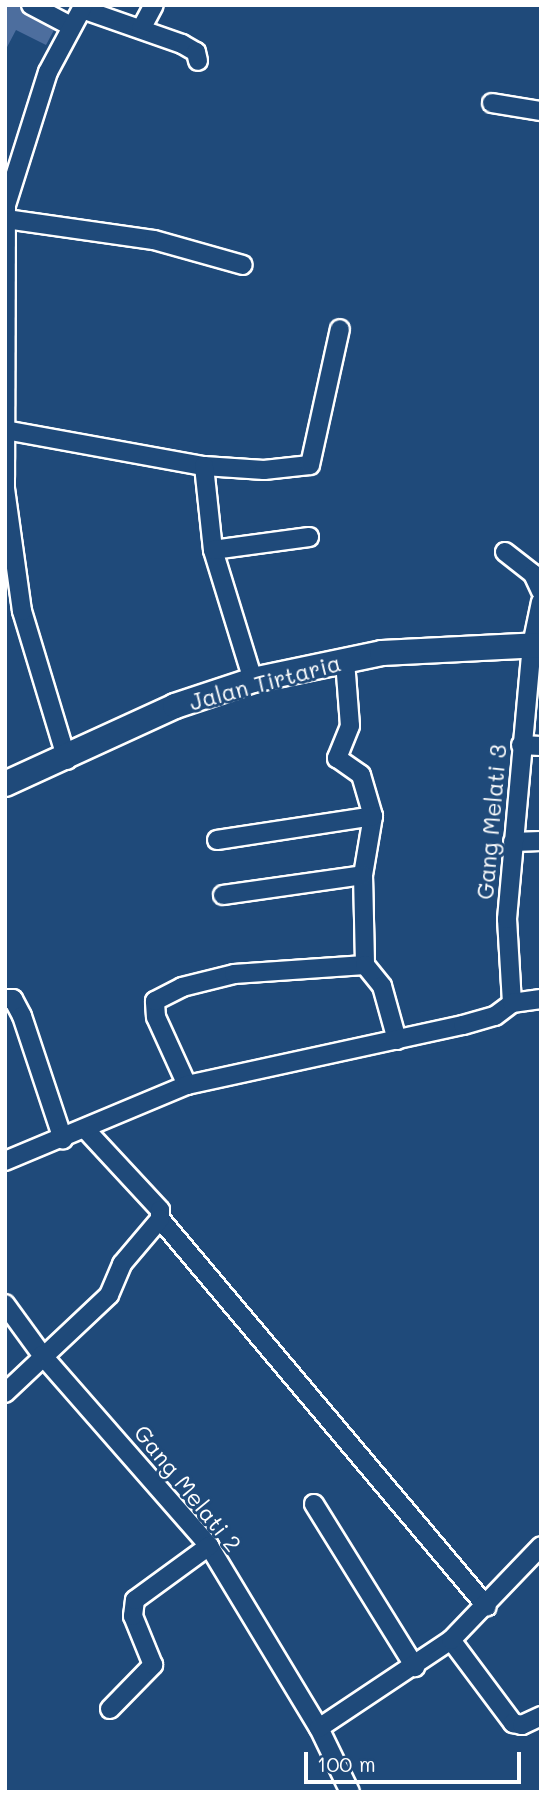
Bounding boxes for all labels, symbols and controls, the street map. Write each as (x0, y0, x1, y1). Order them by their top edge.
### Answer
street label: Jalan Tirtaria (186, 648, 344, 716)
street label: Gang Melati 3 (470, 743, 512, 901)
street label: Gang Melati 2 (129, 1419, 247, 1557)
scale bar (308, 1738, 525, 1782)
text: 100 m (317, 1750, 376, 1777)

